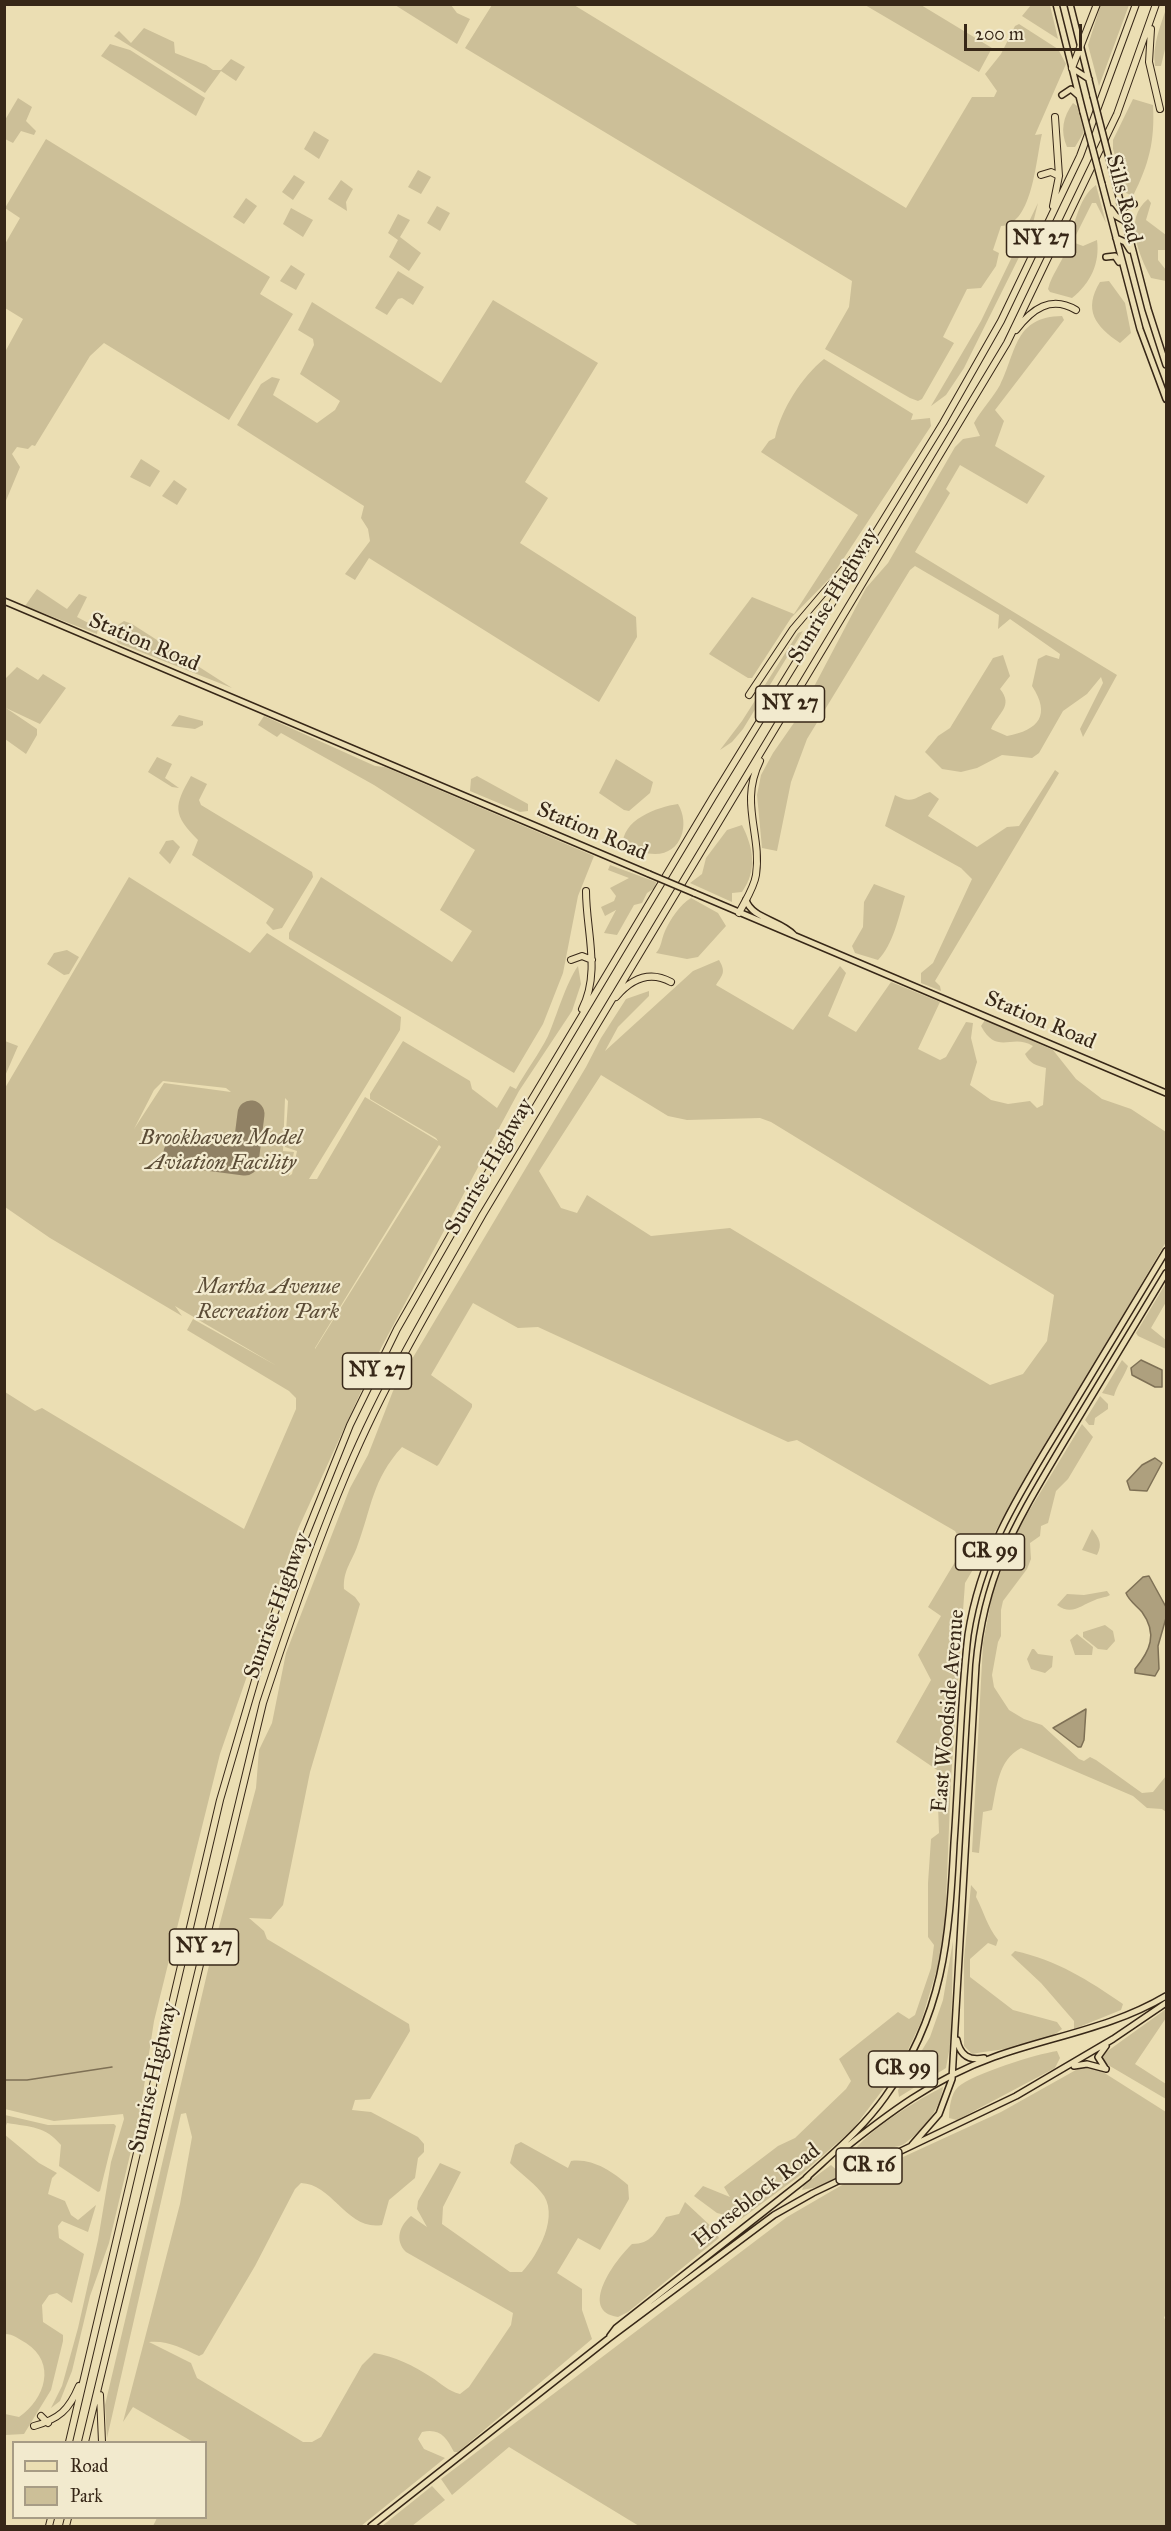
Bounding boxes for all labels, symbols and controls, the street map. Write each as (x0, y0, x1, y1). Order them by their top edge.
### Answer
scale bar (967, 12, 1086, 50)
text: 200 m (975, 23, 1024, 45)
street label: Sills Road (1099, 152, 1147, 246)
road number: NY 27 (1006, 221, 1076, 257)
street label: Sunrise Highway (783, 523, 885, 669)
street label: Station Road (84, 608, 204, 678)
road number: NY 27 (756, 686, 824, 722)
street label: Station Road (532, 797, 652, 867)
street label: Station Road (980, 986, 1100, 1056)
street label: Sunrise Highway (440, 1094, 540, 1240)
park label: Brookhaven Model Aviation Facility (140, 1126, 302, 1178)
park label: Martha Avenue Recreation Park (196, 1275, 340, 1326)
road number: NY 27 (342, 1353, 412, 1389)
street label: Sunrise Highway (239, 1529, 317, 1683)
road number: CR 99 (956, 1534, 1024, 1570)
street label: East Woodside Avenue (927, 1608, 971, 1814)
road number: NY 27 (170, 1929, 238, 1965)
street label: Sunrise Highway (124, 2000, 184, 2156)
road number: CR 99 (868, 2051, 938, 2087)
street label: Horseblock Road (688, 2138, 826, 2254)
road number: CR 16 (836, 2148, 902, 2184)
legend (12, 2441, 207, 2519)
text: Road (70, 2455, 108, 2477)
text: Park (70, 2485, 103, 2507)

